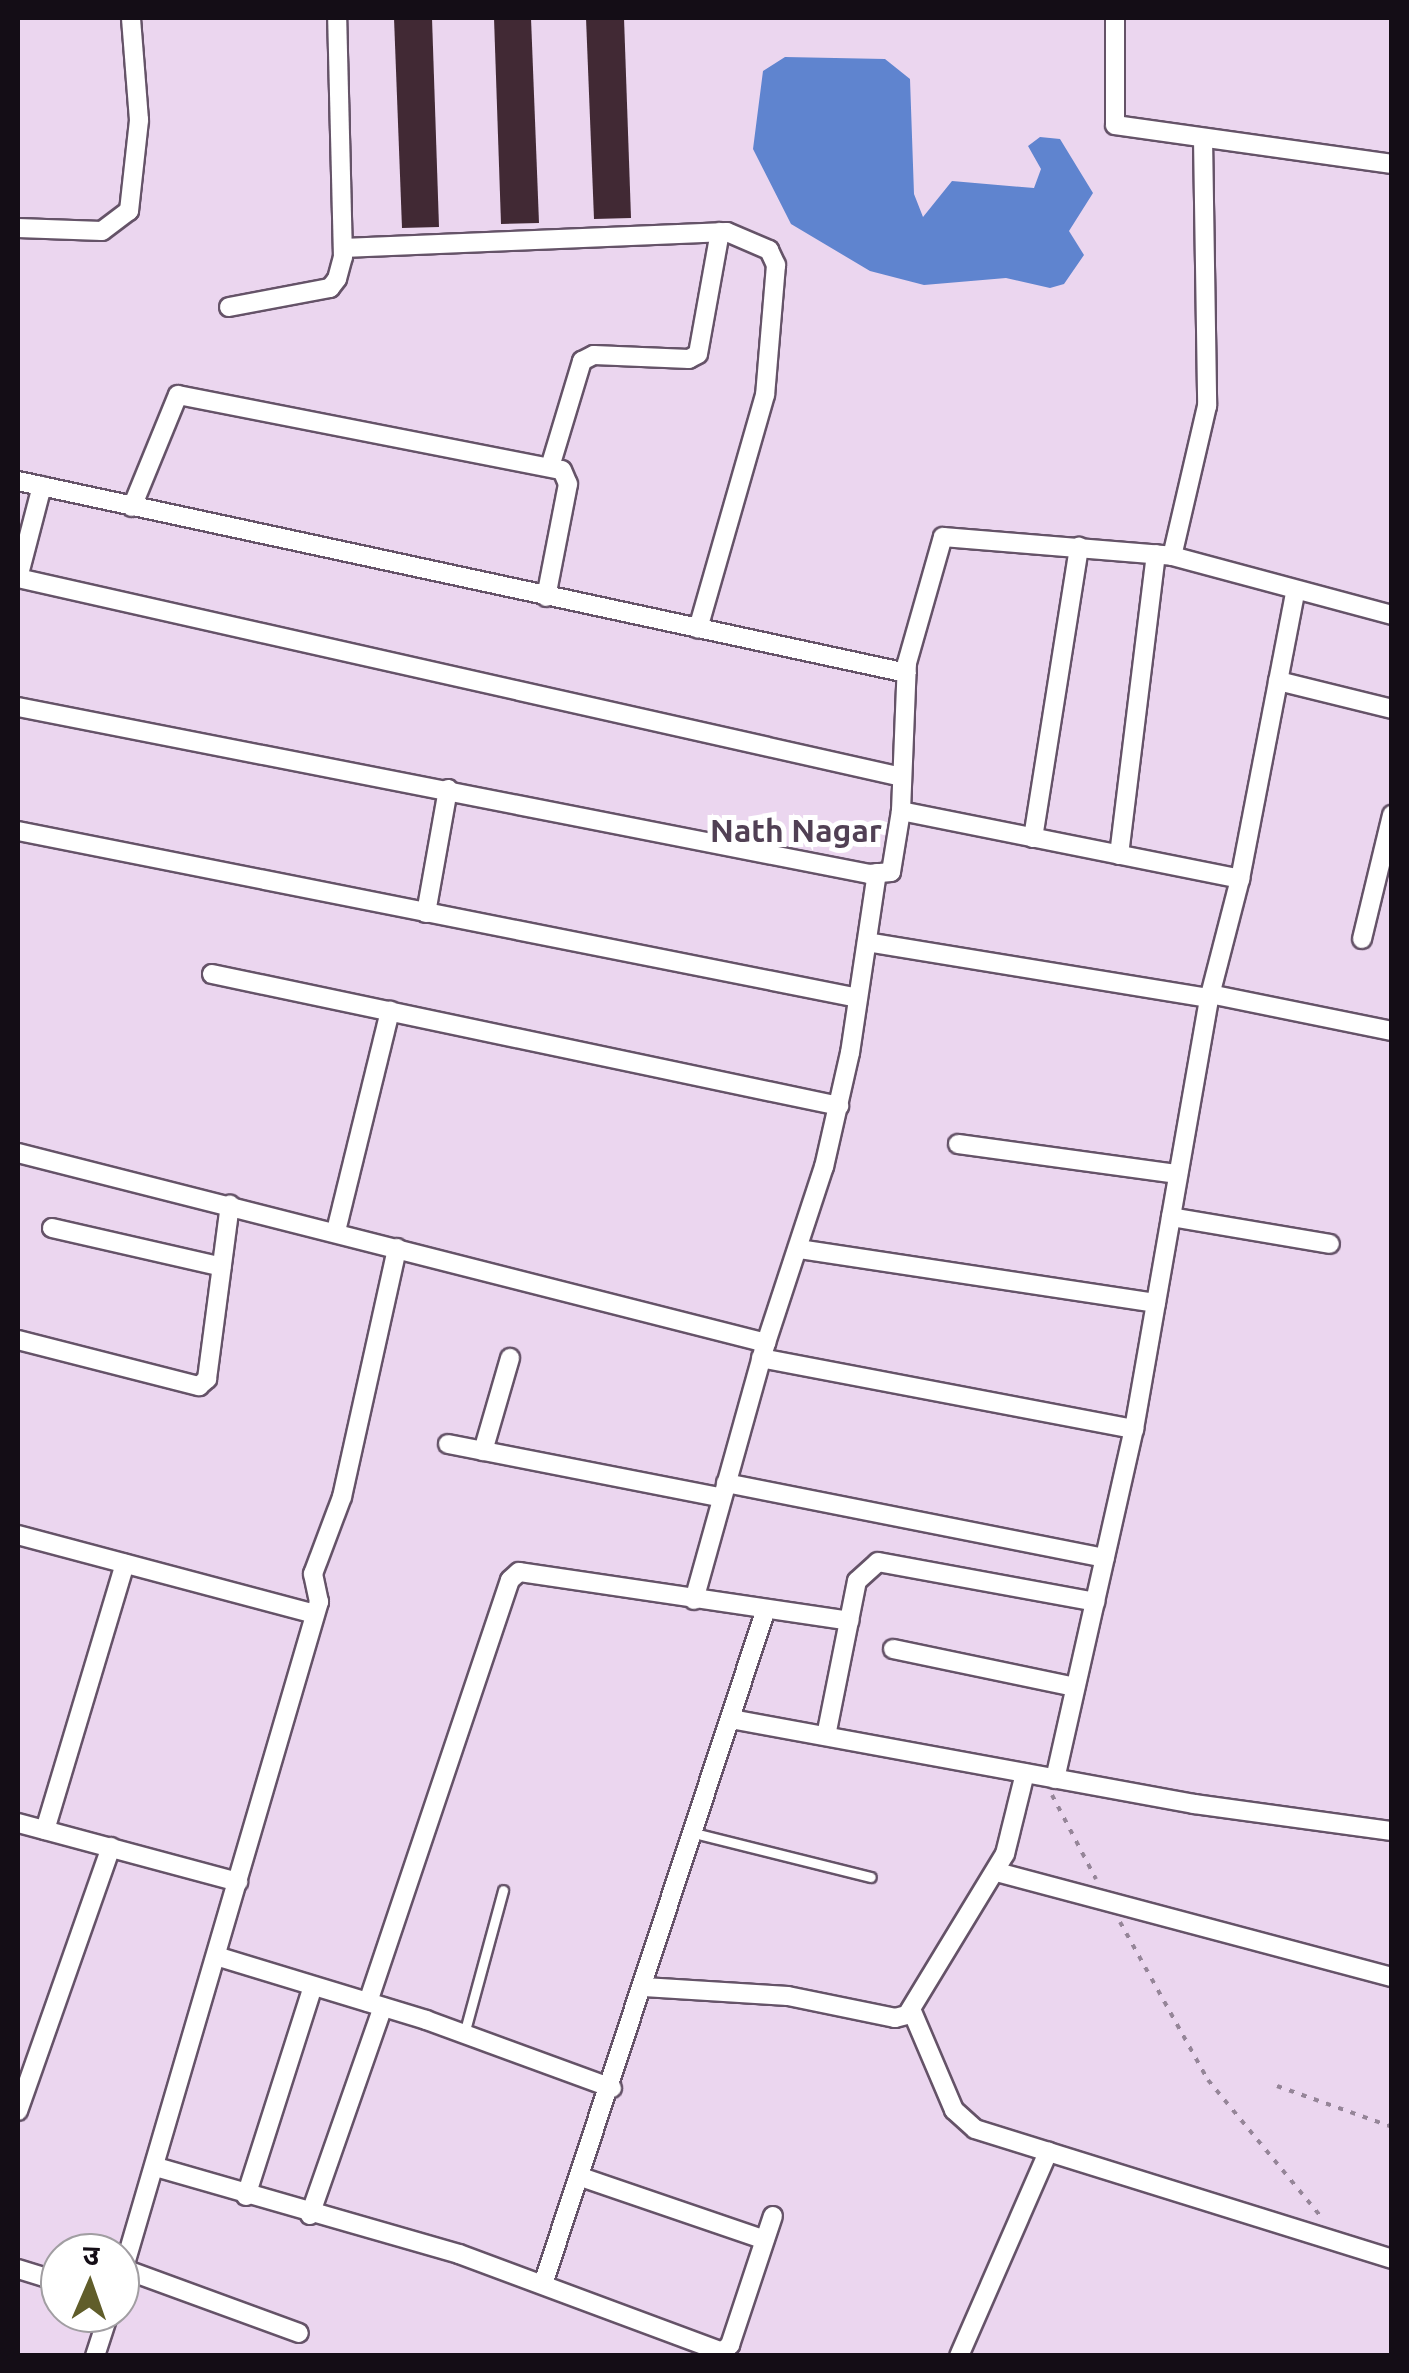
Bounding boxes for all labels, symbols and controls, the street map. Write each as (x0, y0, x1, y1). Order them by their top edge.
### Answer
district label: Nath Nagar (710, 811, 882, 849)
north arrow (40, 2233, 140, 2333)
text: उ (82, 2239, 100, 2270)

